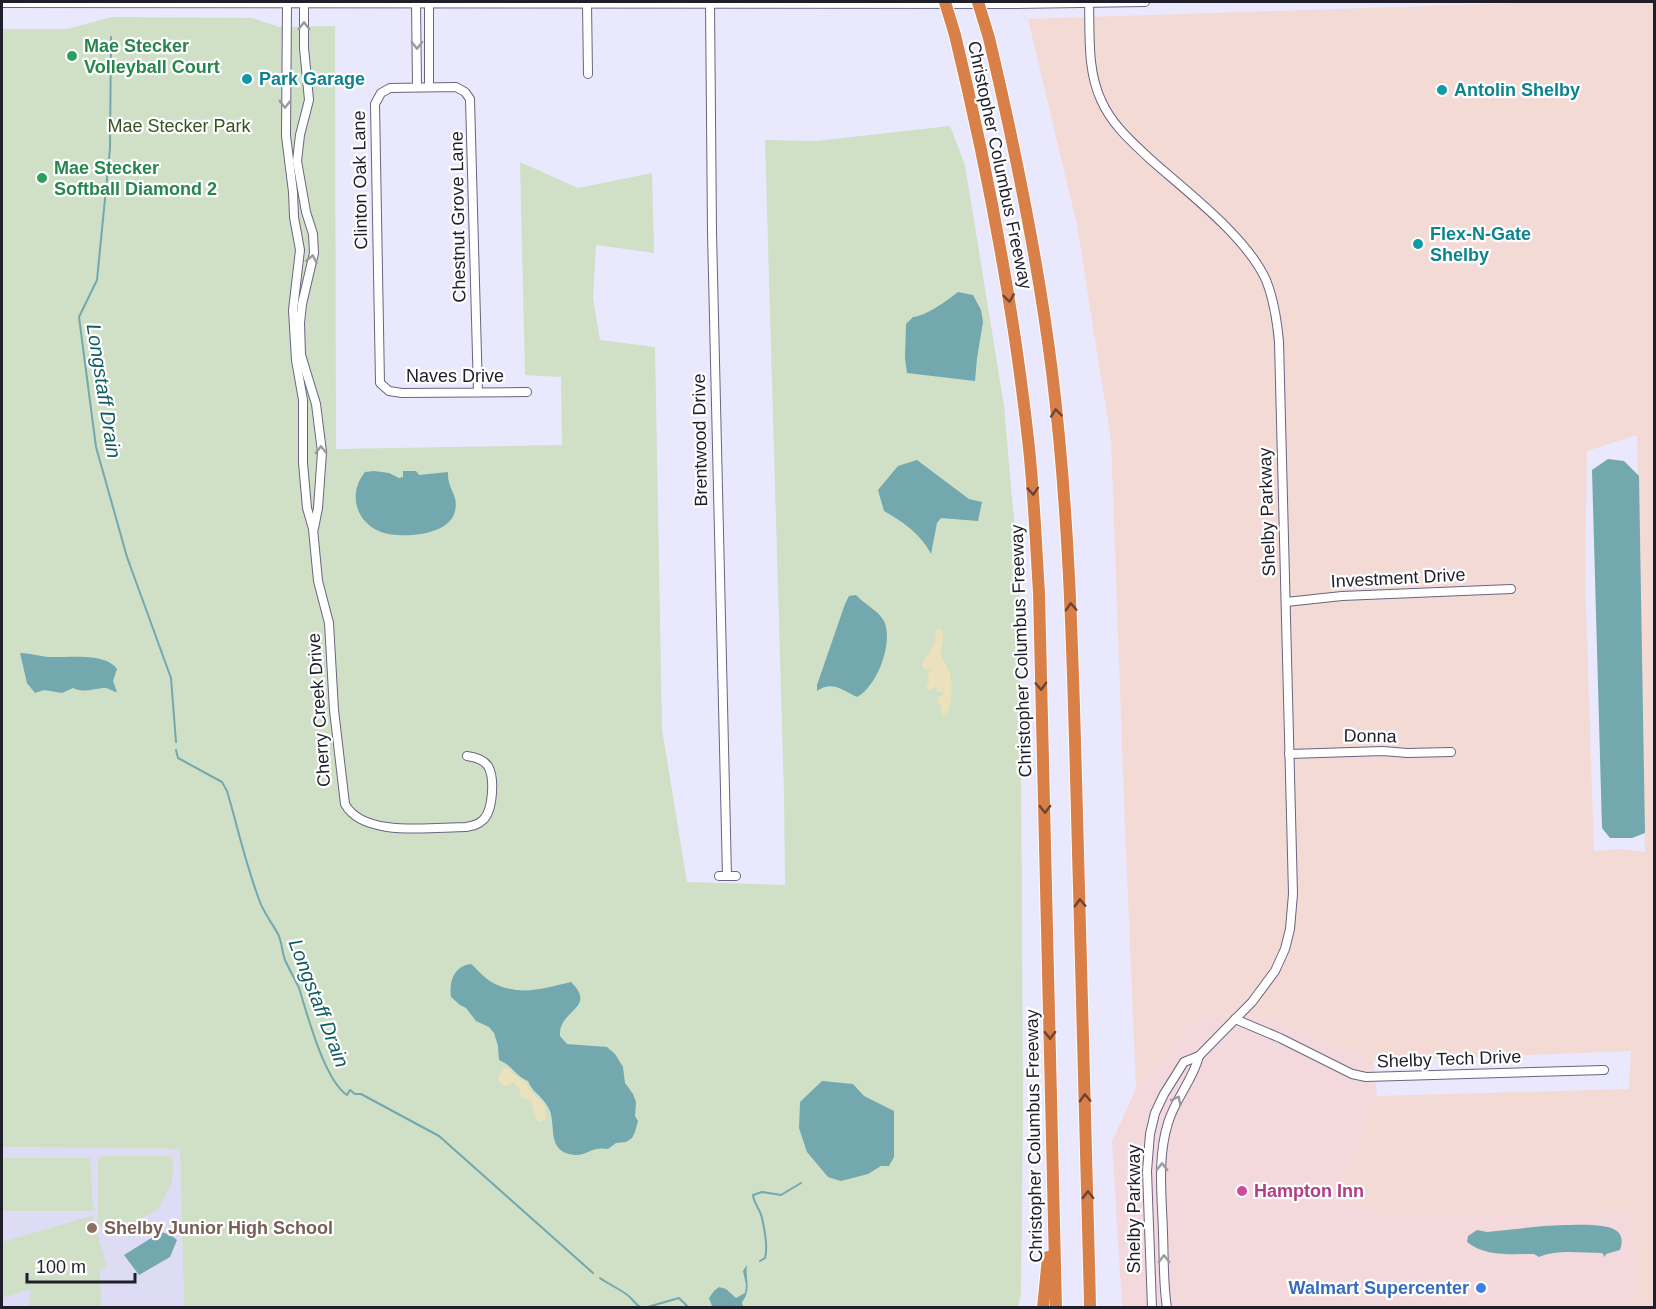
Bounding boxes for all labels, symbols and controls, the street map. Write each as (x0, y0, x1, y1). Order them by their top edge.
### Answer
one-way arrow (298, 22, 310, 31)
place label: Mae Stecker Volleyball Court (84, 36, 220, 77)
street label: Christopher Columbus Freeway (964, 39, 1036, 291)
one-way arrow (411, 40, 423, 49)
marker: Mae Stecker Volleyball Court (65, 49, 79, 63)
place label: Park Garage (259, 69, 365, 89)
marker: Park Garage (240, 72, 254, 86)
place label: Antolin Shelby (1454, 80, 1580, 100)
marker: Antolin Shelby (1435, 83, 1449, 97)
one-way arrow (279, 99, 291, 108)
street label: Clinton Oak Lane (349, 110, 371, 250)
park label: Mae Stecker Park (107, 116, 252, 136)
street label: Chestnut Grove Lane (447, 131, 469, 303)
place label: Mae Stecker Softball Diamond 2 (54, 158, 217, 199)
marker: Mae Stecker Softball Diamond 2 (35, 171, 49, 185)
place label: Flex-N-Gate Shelby (1430, 224, 1531, 265)
marker: Flex-N-Gate Shelby (1411, 237, 1425, 251)
one-way arrow (305, 254, 317, 264)
one-way arrow (1003, 293, 1015, 302)
water label: Longstaff Drain (83, 322, 125, 460)
street label: Naves Drive (406, 366, 504, 386)
street label: Brentwood Drive (689, 373, 711, 507)
one-way arrow (1051, 408, 1063, 417)
one-way arrow (315, 446, 327, 455)
street label: Shelby Parkway (1255, 447, 1279, 577)
one-way arrow (1026, 487, 1039, 496)
street label: Christopher Columbus Freeway (1007, 524, 1035, 778)
street label: Investment Drive (1330, 564, 1466, 592)
one-way arrow (1064, 603, 1077, 612)
street label: Cherry Creek Drive (304, 632, 334, 788)
one-way arrow (1035, 682, 1048, 691)
street label: Donna (1343, 726, 1398, 746)
one-way arrow (1038, 804, 1051, 813)
one-way arrow (1073, 899, 1086, 908)
water label: Longstaff Drain (284, 936, 354, 1070)
street label: Christopher Columbus Freeway (1022, 1009, 1046, 1263)
one-way arrow (1044, 1031, 1056, 1040)
street label: Shelby Tech Drive (1376, 1046, 1522, 1072)
one-way arrow (1079, 1094, 1091, 1103)
one-way arrow (1170, 1095, 1182, 1106)
street label: Shelby Parkway (1124, 1144, 1144, 1274)
one-way arrow (1156, 1162, 1168, 1171)
place label: Hampton Inn (1254, 1181, 1364, 1201)
marker: Hampton Inn (1235, 1184, 1249, 1198)
one-way arrow (1082, 1190, 1094, 1199)
place label: Shelby Junior High School (104, 1218, 333, 1238)
marker: Shelby Junior High School (85, 1221, 99, 1235)
scale bar (27, 1246, 135, 1284)
one-way arrow (1158, 1255, 1170, 1264)
text: 100 m (36, 1257, 86, 1277)
place label: Walmart Supercenter (1289, 1278, 1469, 1298)
marker: Walmart Supercenter (1474, 1281, 1488, 1295)

